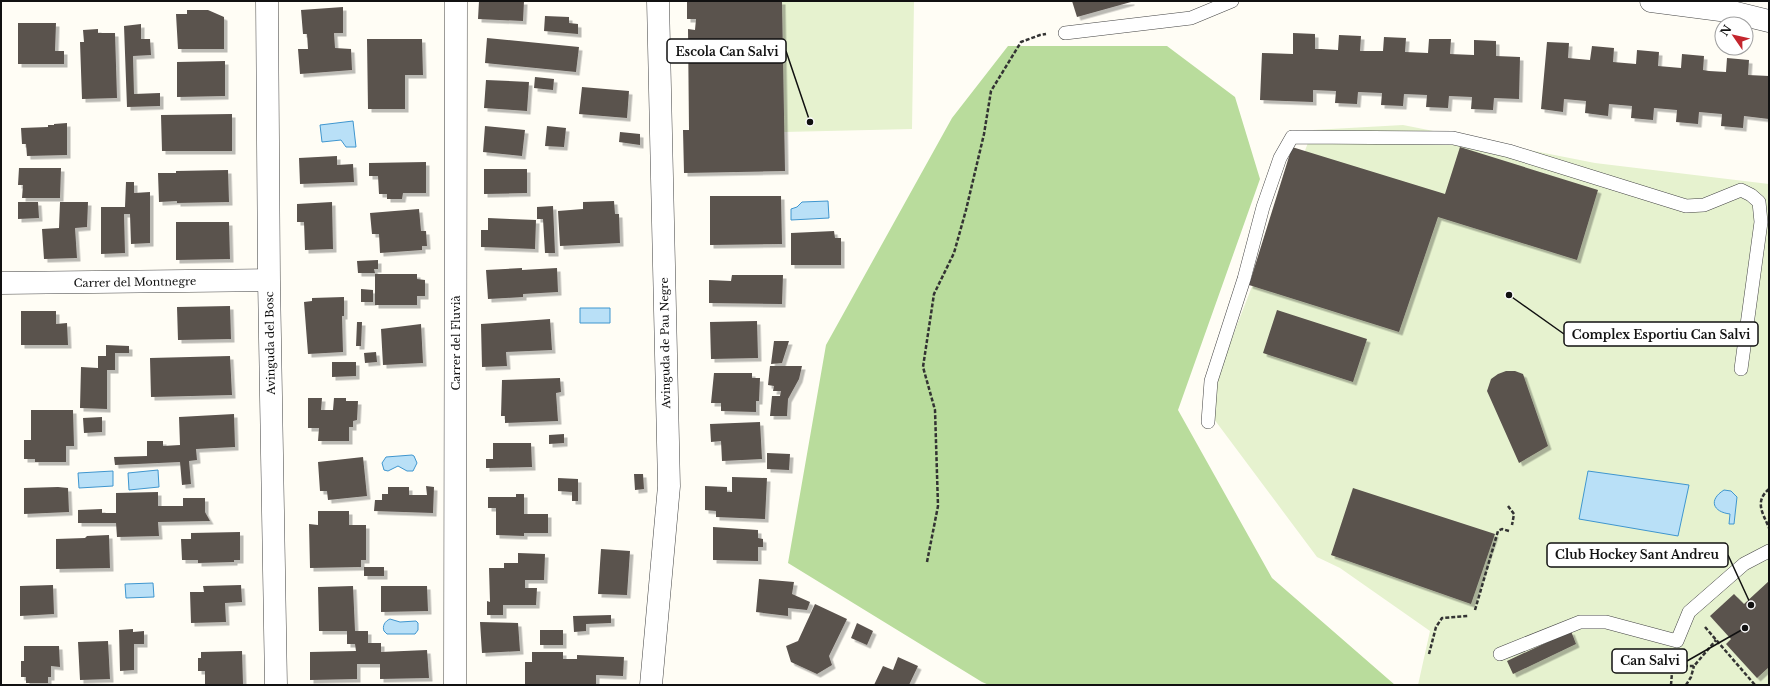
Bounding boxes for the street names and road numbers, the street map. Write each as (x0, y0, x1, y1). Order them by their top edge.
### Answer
street label: Carrer del Montnegre (74, 274, 196, 290)
street label: Avinguda de Pau Negre (657, 277, 673, 410)
street label: Avinguda del Bosc (262, 291, 278, 396)
street label: Carrer del Fluvià (449, 295, 463, 391)

